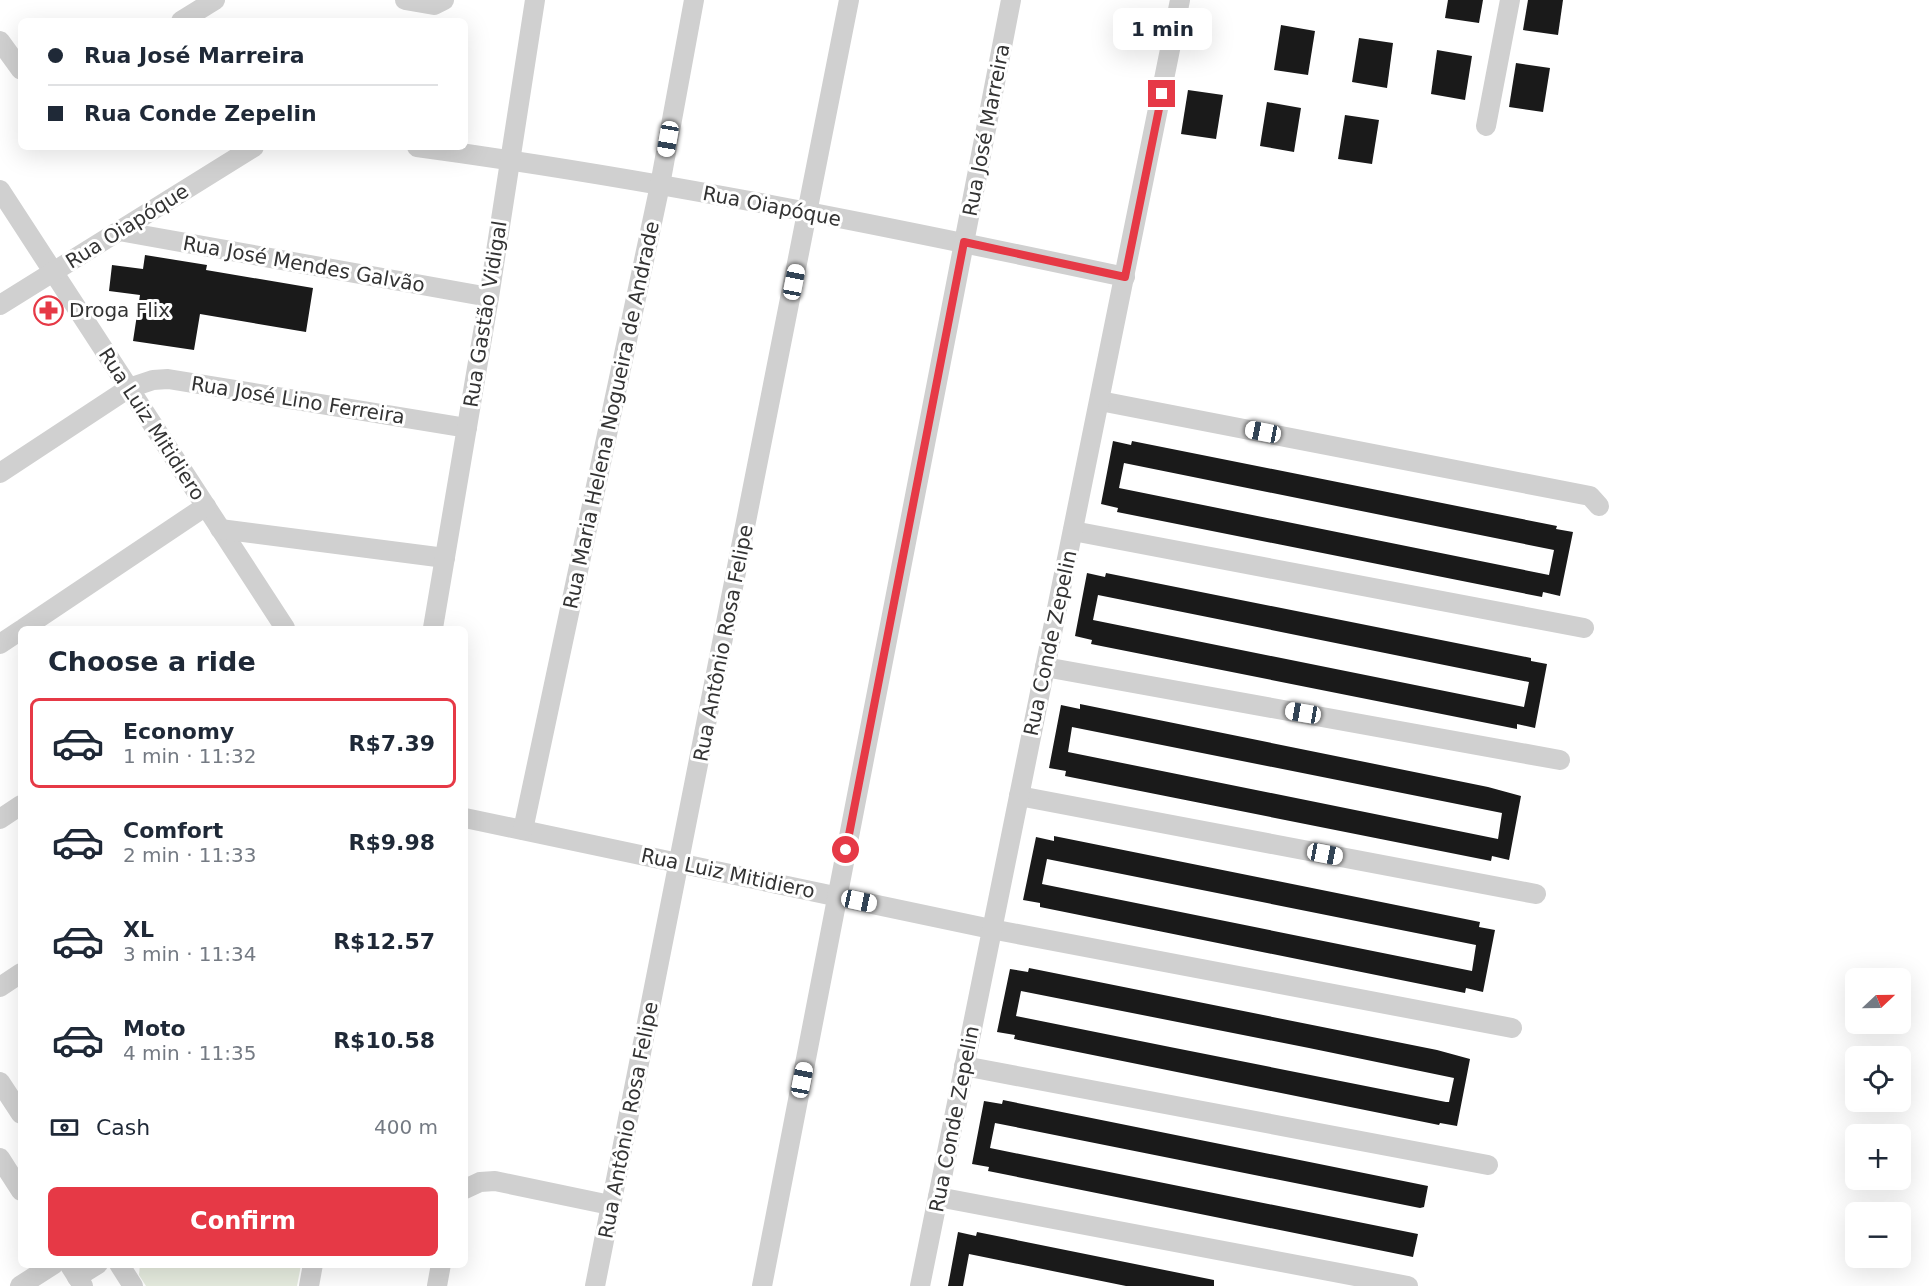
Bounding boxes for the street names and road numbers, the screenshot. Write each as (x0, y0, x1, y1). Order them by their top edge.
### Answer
street label: Rua José Marreira (958, 42, 1014, 218)
street label: Rua Oiapóque (61, 179, 193, 273)
street label: Rua Oiapóque (701, 181, 843, 231)
street label: Rua Gastão Vidigal (458, 219, 512, 409)
street label: Rua Maria Helena Nogueira de Andrade (558, 219, 664, 611)
street label: Rua José Mendes Galvão (181, 231, 427, 297)
street label: Rua Luiz Mitidiero (94, 343, 210, 505)
street label: Rua José Lino Ferreira (189, 371, 407, 429)
street label: Rua Antônio Rosa Felipe (688, 523, 758, 763)
street label: Rua Conde Zepelin (1019, 548, 1081, 738)
street label: Rua Luiz Mitidiero (639, 843, 817, 903)
street label: Rua Antônio Rosa Felipe (593, 1000, 663, 1240)
street label: Rua Conde Zepelin (924, 1024, 984, 1214)

